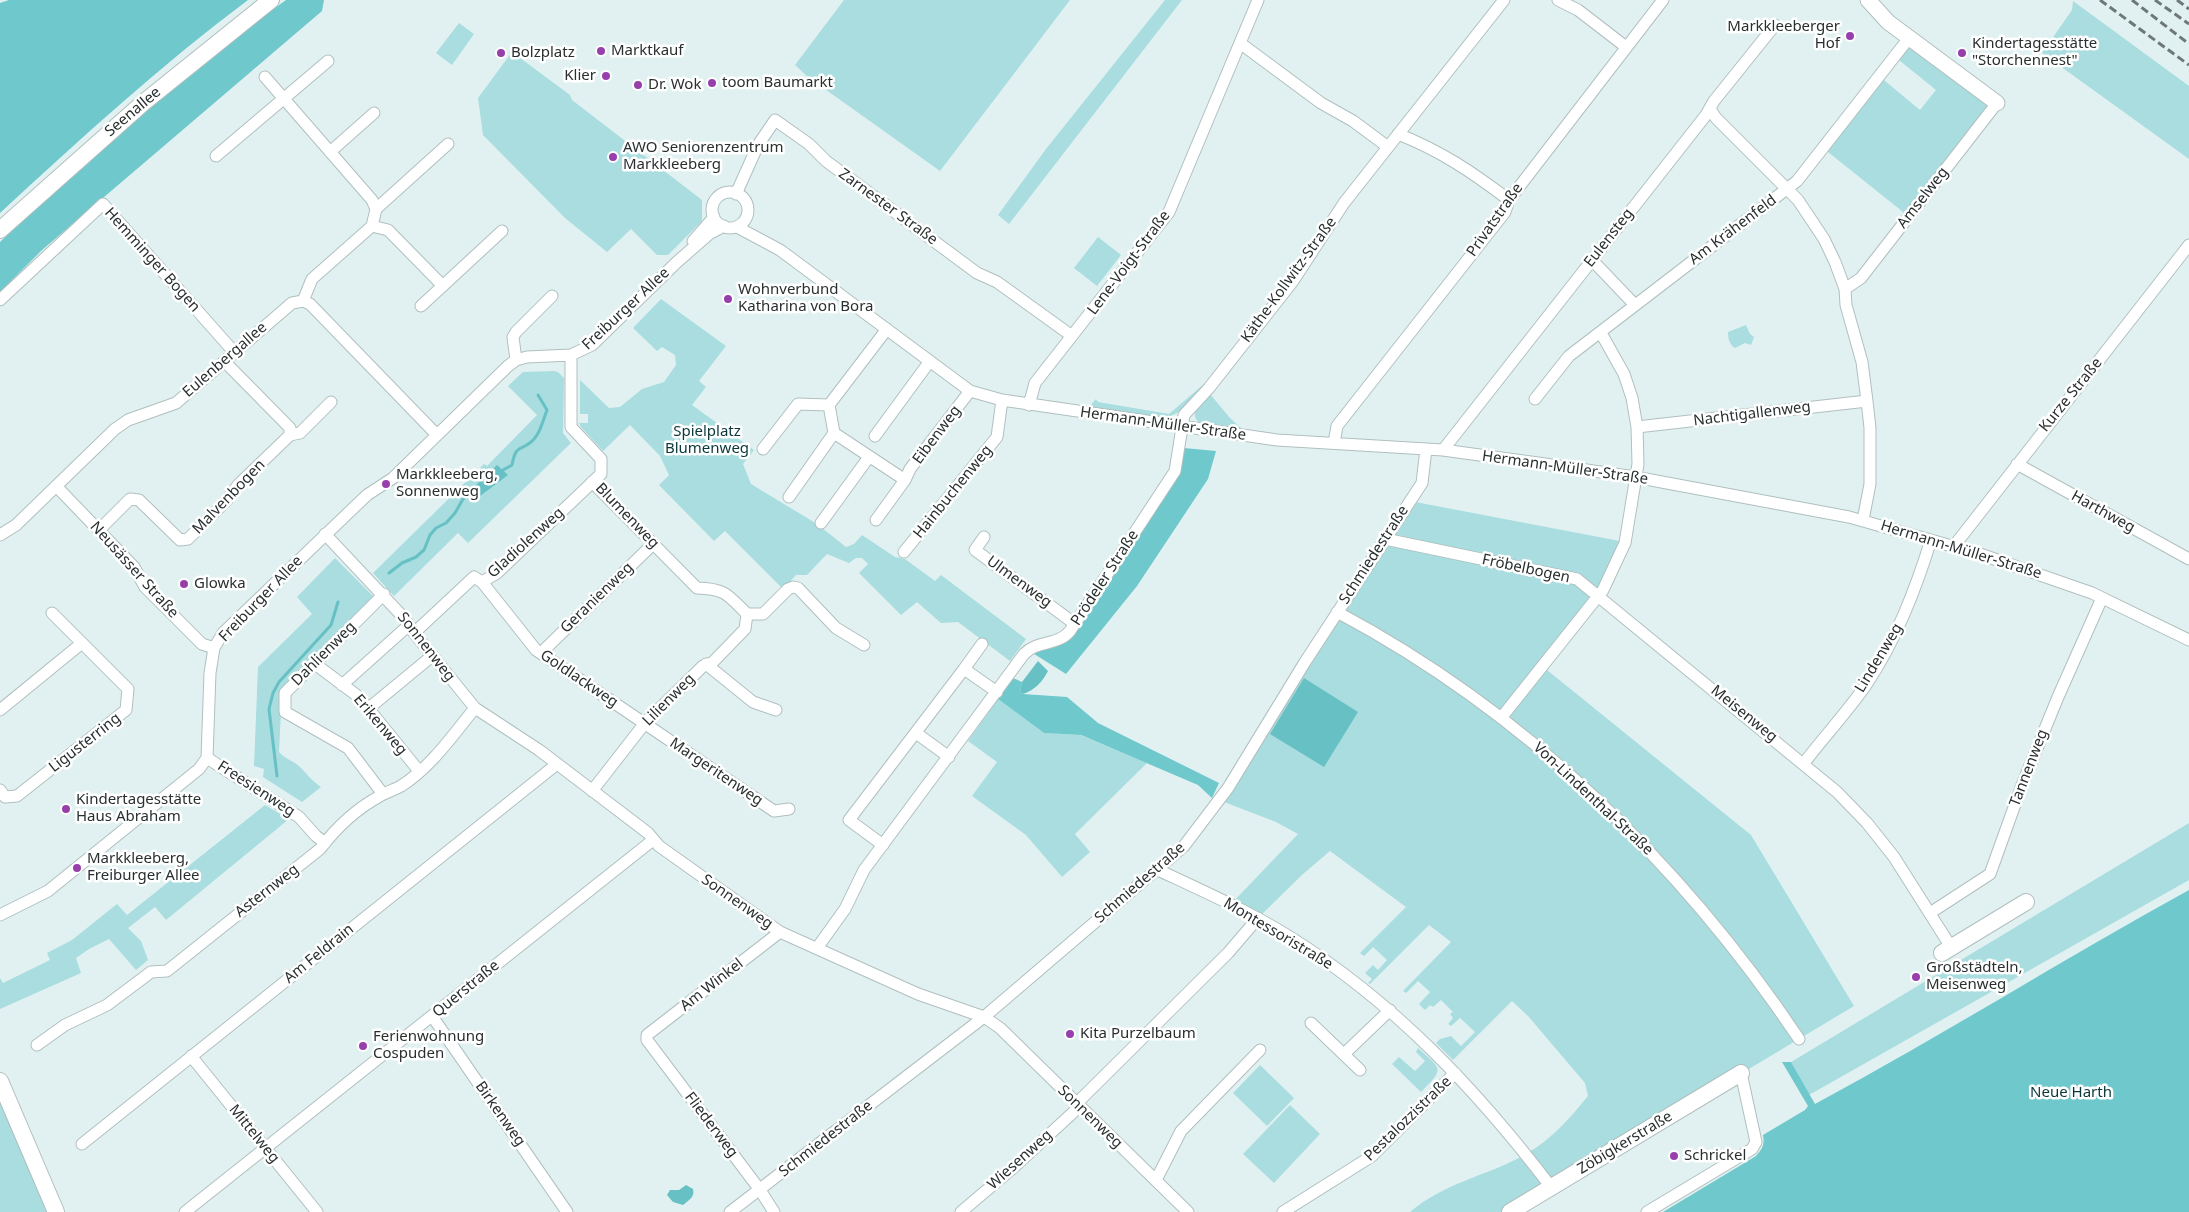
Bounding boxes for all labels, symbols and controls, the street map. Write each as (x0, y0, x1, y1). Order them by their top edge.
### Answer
place label: Markkleeberger Hof (1727, 18, 1840, 53)
marker: Markkleeberger Hof (1844, 30, 1856, 42)
place label: Kindertagesstätte "Storchennest" (1972, 35, 2097, 70)
place label: Marktkauf (611, 42, 683, 60)
place label: Bolzplatz (511, 44, 575, 62)
marker: Marktkauf (595, 45, 607, 57)
marker: Bolzplatz (495, 47, 507, 59)
marker: Kindertagesstätte "Storchennest" (1956, 47, 1968, 59)
place label: Klier (564, 67, 596, 85)
marker: Klier (600, 70, 612, 82)
place label: toom Baumarkt (722, 74, 833, 92)
place label: Dr. Wok (648, 76, 701, 94)
marker: toom Baumarkt (706, 77, 718, 89)
marker: Dr. Wok (632, 79, 644, 91)
street label: Seenallee (101, 83, 165, 141)
place label: AWO Seniorenzentrum Markkleeberg (623, 139, 784, 174)
marker: AWO Seniorenzentrum Markkleeberg (607, 151, 619, 163)
street label: Amselweg (1894, 164, 1952, 232)
street label: Zarnester Straße (835, 165, 941, 249)
street label: Privatstraße (1463, 180, 1527, 260)
street label: Am Krähenfeld (1686, 191, 1780, 269)
street label: Hemminger Bogen (100, 204, 204, 316)
street label: Eulensteg (1581, 205, 1637, 271)
street label: Lene-Voigt-Straße (1084, 207, 1174, 319)
street label: Käthe-Kollwitz-Straße (1237, 214, 1341, 346)
street label: Freiburger Allee (579, 264, 673, 354)
place label: Wohnverbund Katharina von Bora (738, 281, 873, 316)
marker: Wohnverbund Katharina von Bora (722, 293, 734, 305)
street label: Eulenbergallee (179, 319, 271, 401)
street label: Kurze Straße (2036, 354, 2106, 436)
street label: Nachtigallenweg (1692, 398, 1812, 430)
street label: Eibenweg (909, 402, 965, 468)
street label: Hermann-Müller-Straße (1079, 403, 1247, 445)
park label: Spielplatz Blumenweg (665, 423, 749, 458)
street label: Hainbuchenweg (910, 442, 996, 542)
street label: Hermann-Müller-Straße (1481, 447, 1649, 489)
street label: Malvenbogen (189, 456, 269, 538)
place label: Markkleeberg, Sonnenweg (396, 466, 498, 501)
marker: Markkleeberg, Sonnenweg (380, 478, 392, 490)
street label: Blumenweg (591, 479, 663, 553)
street label: Harthweg (2068, 487, 2138, 537)
street label: Schmiedestraße (1336, 502, 1412, 608)
street label: Gladiolenweg (484, 504, 568, 582)
street label: Hermann-Müller-Straße (1878, 517, 2044, 583)
street label: Neusässer Straße (86, 518, 182, 622)
street label: Prödeler Straße (1067, 527, 1143, 629)
street label: Fröbelbogen (1480, 551, 1572, 587)
street label: Freiburger Allee (215, 552, 307, 646)
street label: Ulmenweg (983, 552, 1055, 612)
street label: Geranienweg (557, 559, 637, 637)
place label: Glowka (194, 575, 246, 593)
marker: Glowka (178, 578, 190, 590)
street label: Sonnenweg (393, 609, 459, 685)
street label: Dahlienweg (288, 618, 360, 690)
street label: Lindenweg (1851, 620, 1907, 696)
street label: Goldlackweg (537, 646, 621, 712)
street label: Lilienweg (639, 670, 699, 730)
street label: Meisenweg (1707, 682, 1781, 746)
street label: Erikenweg (349, 691, 411, 759)
street label: Ligusterring (46, 709, 124, 777)
street label: Tannenweg (2006, 727, 2052, 809)
street label: Margeritenweg (666, 734, 766, 810)
street label: Von-Lindenthal-Straße (1529, 739, 1657, 859)
street label: Freesienweg (214, 757, 298, 821)
place label: Kindertagesstätte Haus Abraham (76, 791, 201, 826)
marker: Kindertagesstätte Haus Abraham (60, 803, 72, 815)
street label: Schmiedestraße (1091, 839, 1189, 927)
place label: Markkleeberg, Freiburger Allee (87, 850, 200, 885)
street label: Asternweg (232, 861, 302, 921)
marker: Markkleeberg, Freiburger Allee (71, 862, 83, 874)
street label: Sonnenweg (698, 871, 776, 933)
street label: Montessoristraße (1220, 894, 1336, 974)
street label: Am Feldrain (281, 920, 357, 988)
street label: Am Winkel (677, 955, 747, 1015)
street label: Querstraße (429, 957, 503, 1021)
place label: Großstädteln, Meisenweg (1926, 959, 2023, 994)
marker: Großstädteln, Meisenweg (1910, 971, 1922, 983)
place label: Kita Purzelbaum (1080, 1025, 1196, 1043)
place label: Ferienwohnung Cospuden (373, 1028, 484, 1063)
marker: Kita Purzelbaum (1064, 1028, 1076, 1040)
marker: Ferienwohnung Cospuden (357, 1040, 369, 1052)
street label: Pestalozzistraße (1361, 1073, 1455, 1165)
street label: Birkenweg (471, 1078, 529, 1150)
street label: Sonnenweg (1054, 1082, 1126, 1152)
park label: Neue Harth (2030, 1084, 2112, 1102)
street label: Fliederweg (681, 1089, 741, 1161)
street label: Schmiedestraße (776, 1097, 876, 1181)
street label: Mittelweg (225, 1101, 283, 1167)
street label: Zöbigkerstraße (1574, 1108, 1676, 1178)
street label: Wiesenweg (984, 1126, 1056, 1194)
place label: Schrickel (1684, 1147, 1746, 1165)
marker: Schrickel (1668, 1150, 1680, 1162)

